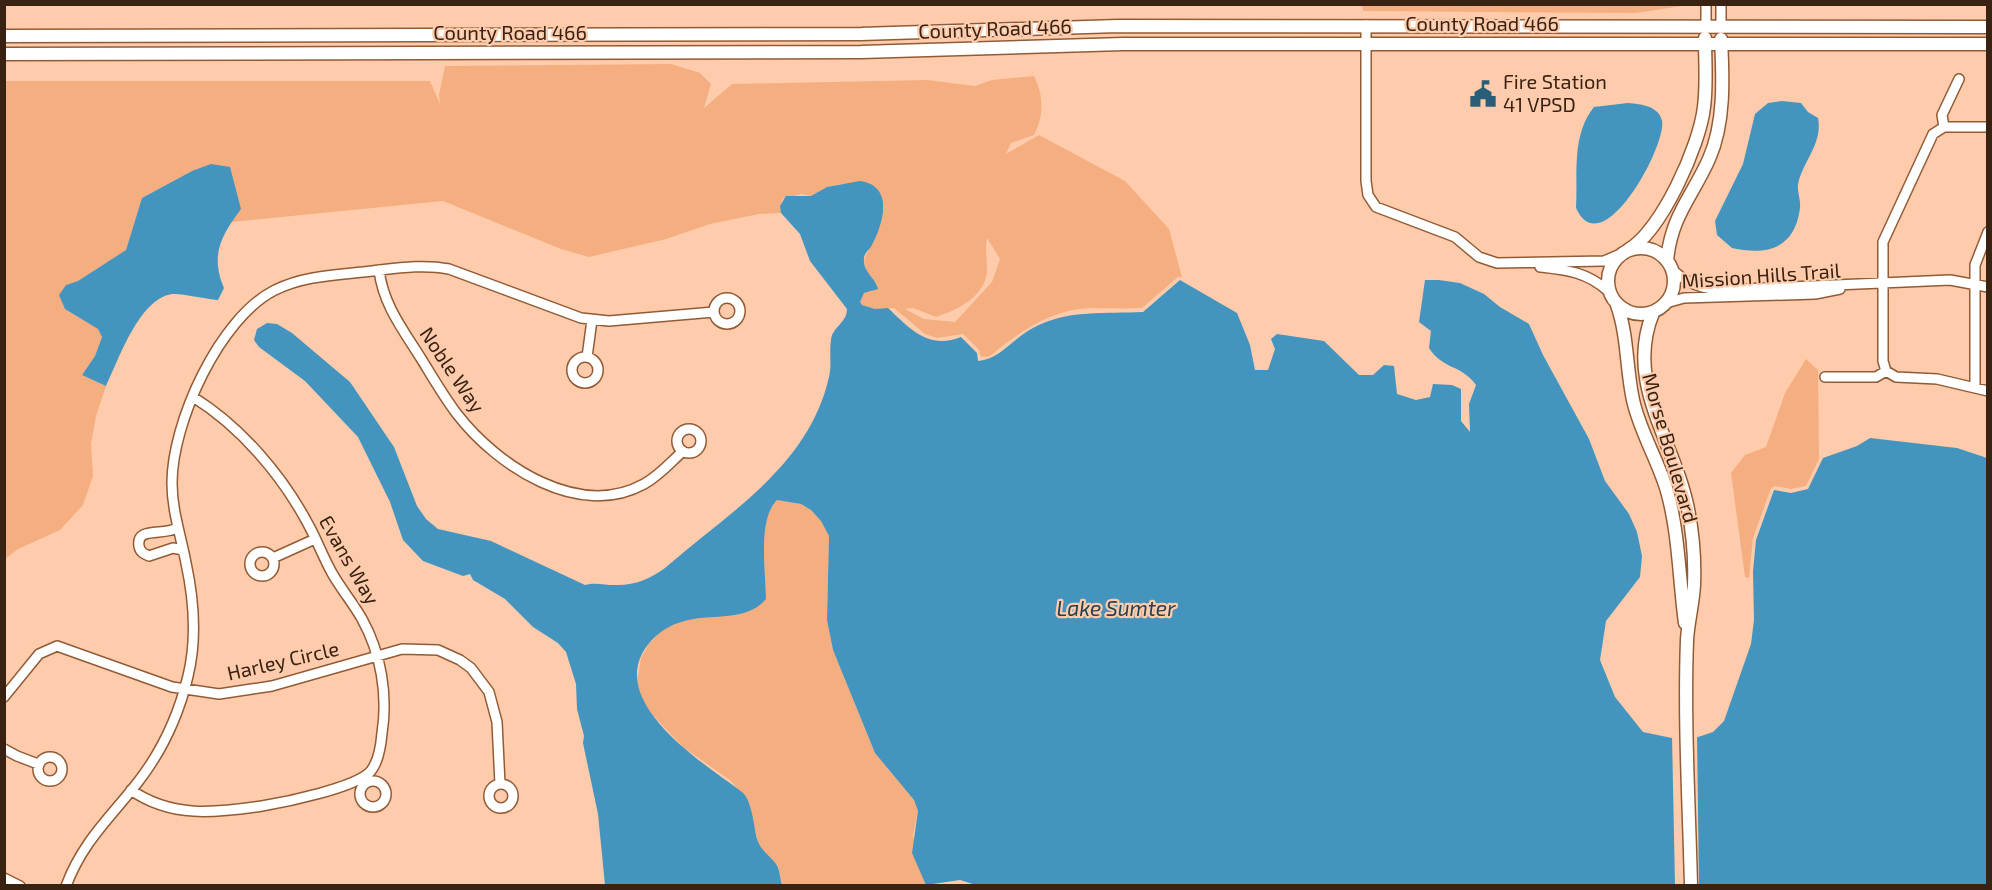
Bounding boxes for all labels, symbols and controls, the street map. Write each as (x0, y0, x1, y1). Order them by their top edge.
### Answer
street label: County Road 466 (1405, 11, 1559, 35)
street label: County Road 466 (918, 13, 1072, 43)
street label: County Road 466 (433, 20, 587, 44)
place label: Fire Station 41 VPSD (1503, 69, 1607, 116)
public building icon: Fire Station 41 VPSD (1468, 79, 1498, 109)
street label: Mission Hills Trail (1681, 257, 1841, 293)
street label: Noble Way (415, 322, 490, 417)
street label: Morse Boulevard (1638, 370, 1704, 525)
street label: Evans Way (315, 511, 385, 609)
water label: Lake Sumter (1057, 595, 1176, 620)
street label: Harley Circle (224, 635, 341, 685)

